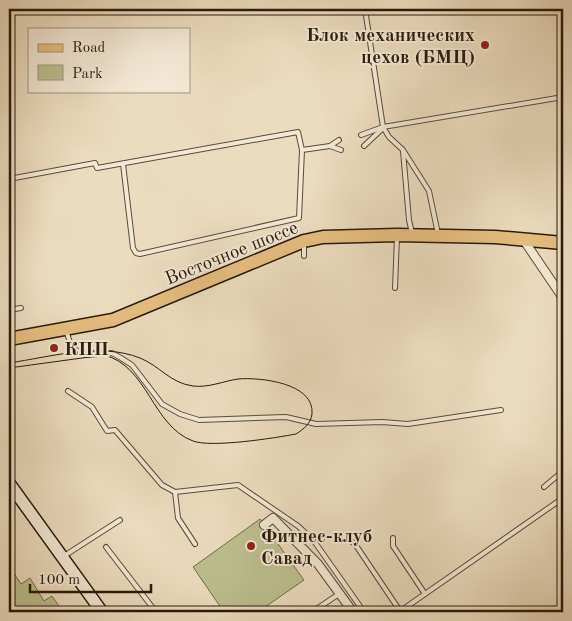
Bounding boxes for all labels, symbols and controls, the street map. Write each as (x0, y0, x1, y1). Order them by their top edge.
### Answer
place label: Блок механических цехов (БМЦ) (306, 27, 475, 68)
legend (28, 28, 190, 92)
marker: Блок механических цехов (БМЦ) (479, 39, 491, 51)
text: Road (72, 41, 106, 56)
text: Park (72, 67, 103, 82)
street label: Восточное шоссе (163, 219, 301, 290)
place label: КПП (64, 341, 109, 360)
marker: КПП (48, 342, 60, 354)
place label: Фитнес-клуб Савад (261, 528, 372, 569)
marker: Фитнес-клуб Савад (245, 540, 257, 552)
scale bar (30, 561, 151, 593)
text: 100 m (38, 573, 80, 588)

